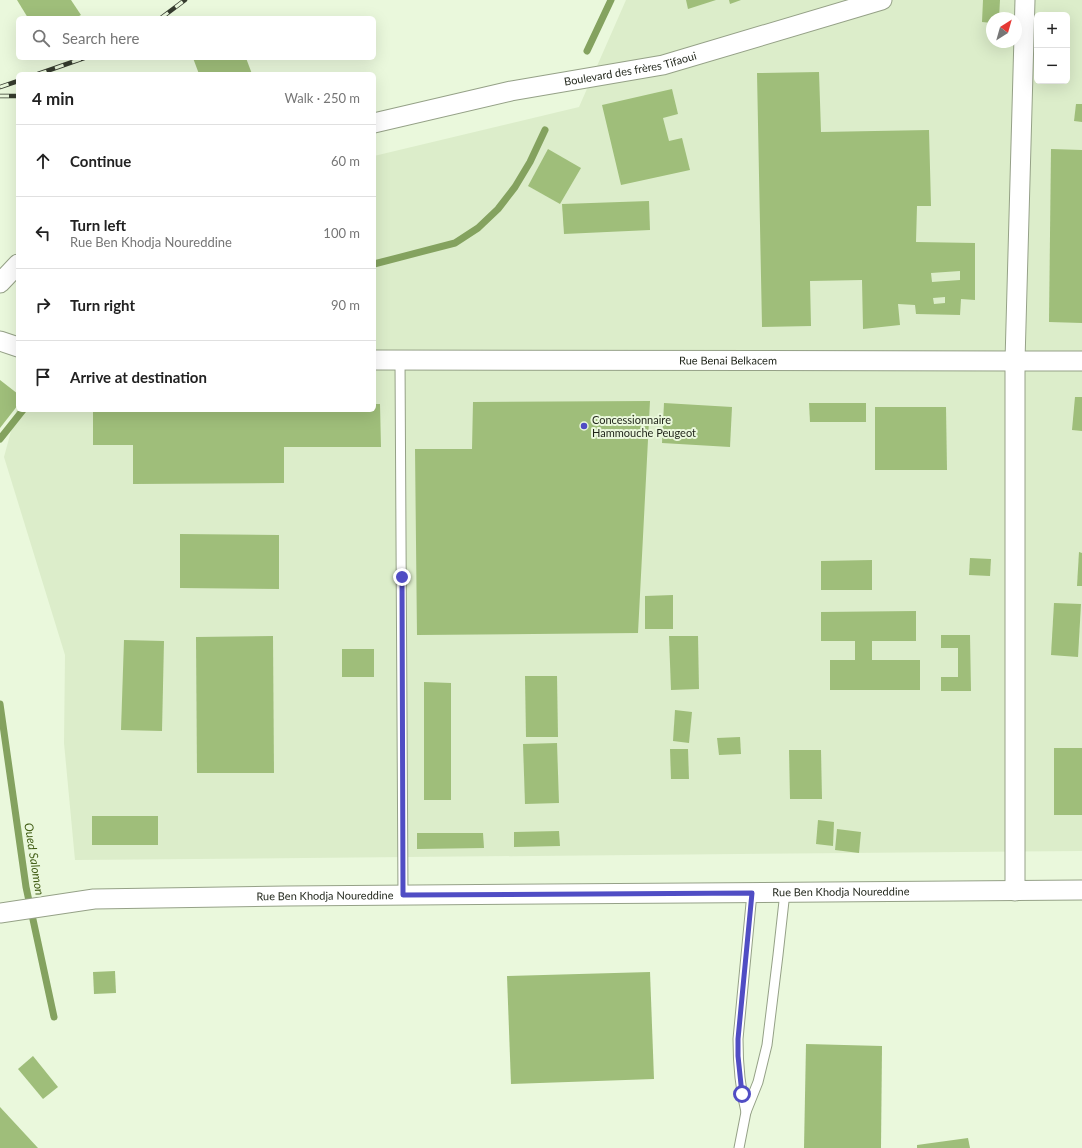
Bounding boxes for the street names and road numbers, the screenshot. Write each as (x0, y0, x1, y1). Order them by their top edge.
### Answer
street label: Boulevard des frères Tifaoui (563, 48, 698, 88)
street label: Rue Benai Belkacem (679, 353, 777, 367)
street label: Rue Ben Khodja Noureddine (772, 884, 910, 898)
street label: Rue Ben Khodja Noureddine (256, 888, 394, 902)

